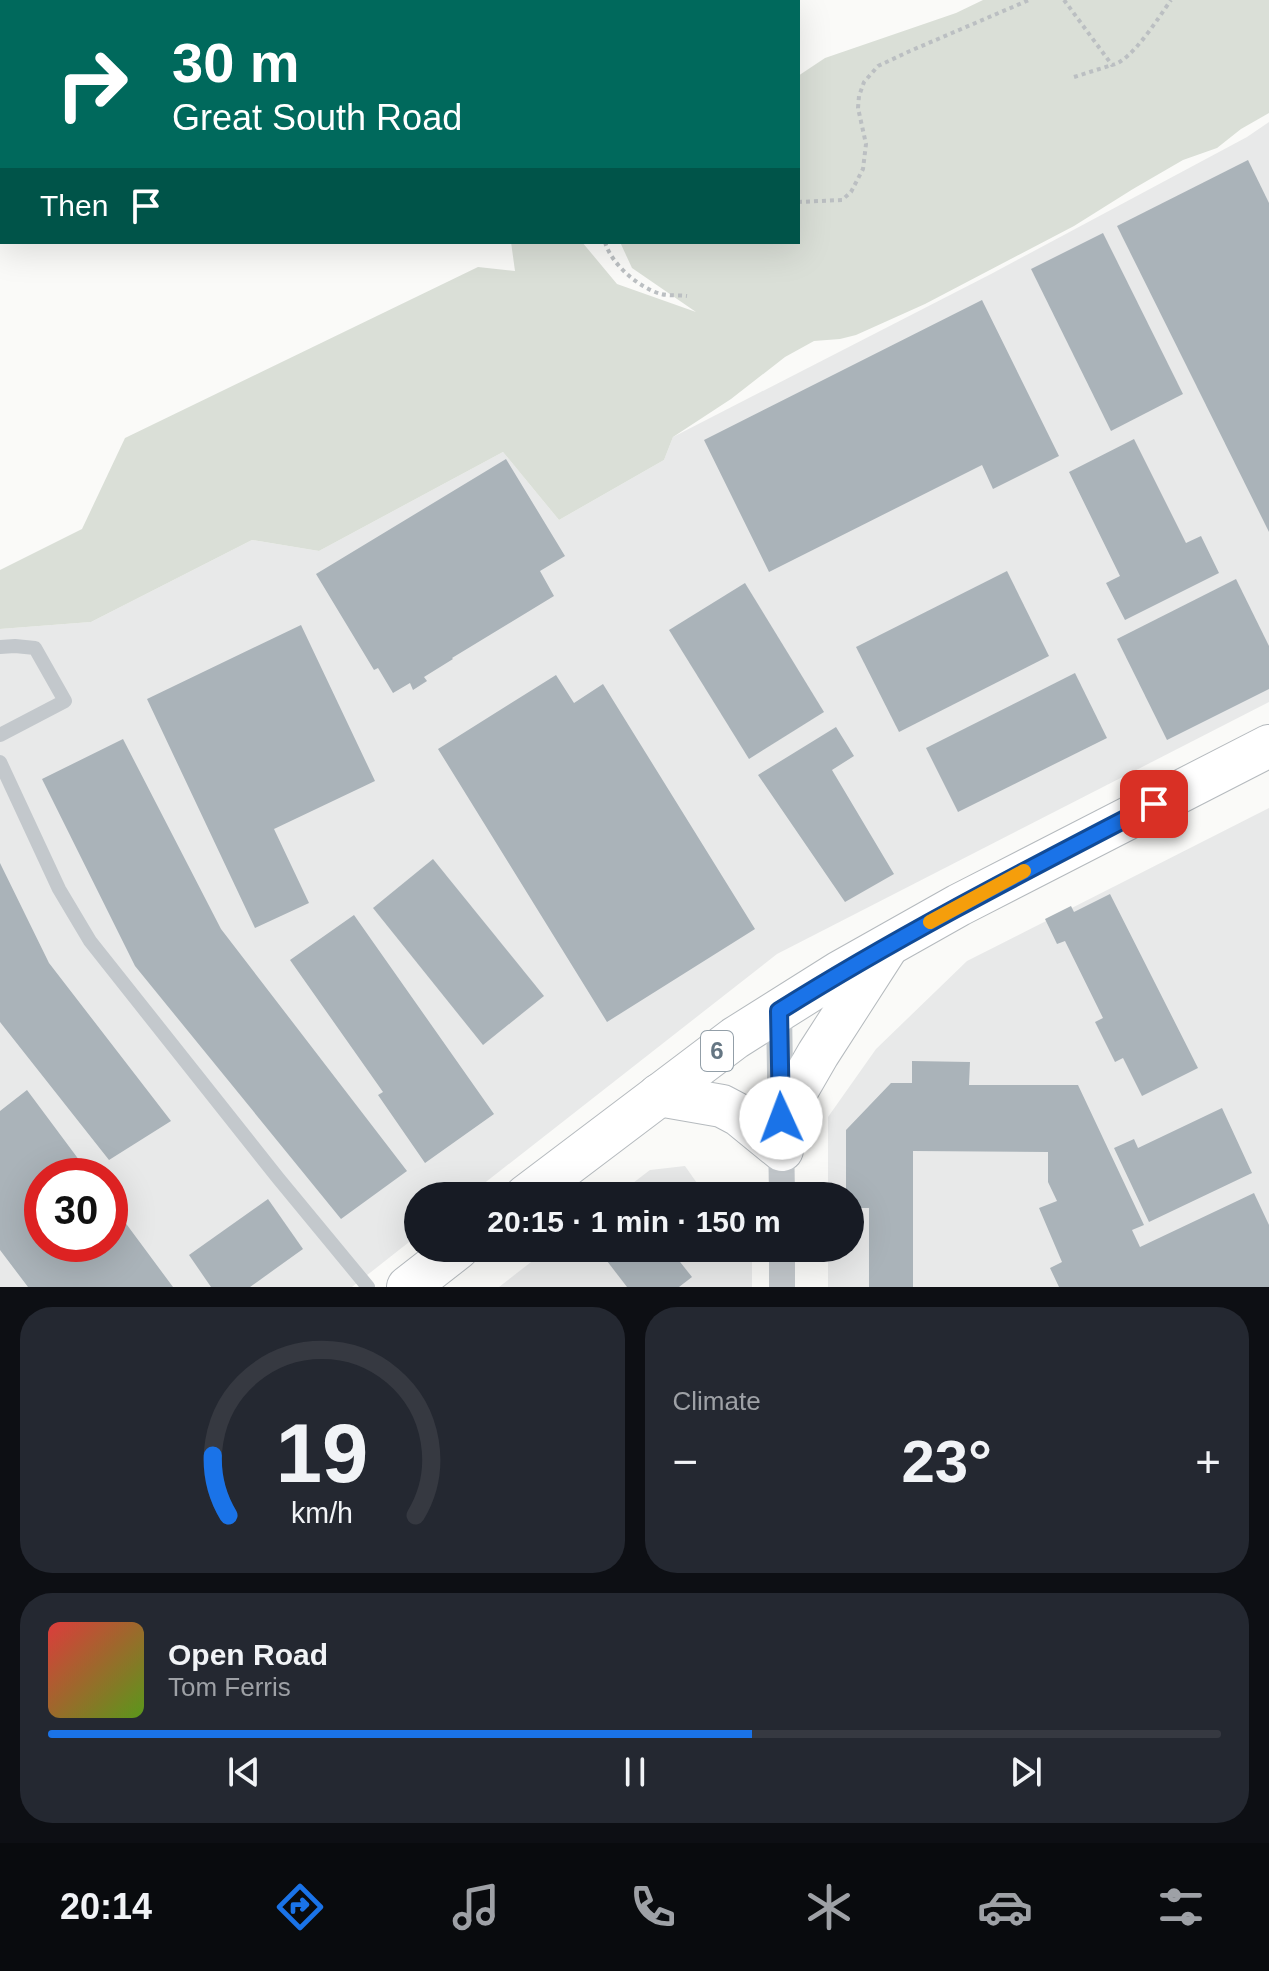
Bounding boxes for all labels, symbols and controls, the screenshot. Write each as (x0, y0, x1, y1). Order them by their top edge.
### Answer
text: 30 m (172, 31, 300, 94)
icon: right (40, 32, 144, 136)
text: Great South Road (172, 97, 462, 138)
icon: arrive (124, 184, 168, 228)
text: Then (40, 189, 108, 222)
pin (1120, 770, 1188, 838)
icon: arrive (1132, 782, 1176, 826)
road number: 6 (701, 1031, 733, 1071)
position arrow (739, 1076, 823, 1160)
speed limit sign: 30 (24, 1158, 128, 1262)
text: 20:15 · 1 min · 150 m (487, 1205, 781, 1238)
text: Climate (673, 1386, 761, 1416)
text: 19 (276, 1407, 369, 1500)
text: 23° (901, 1428, 992, 1495)
text: − (673, 1437, 698, 1486)
text: + (1195, 1437, 1221, 1486)
text: km/h (291, 1497, 353, 1529)
text: Open Road (168, 1638, 328, 1671)
text: Tom Ferris (168, 1672, 291, 1702)
icon: previous (222, 1750, 266, 1794)
icon: pause (613, 1750, 657, 1794)
icon: next (1004, 1750, 1048, 1794)
icon: directions (272, 1879, 328, 1935)
icon: music (448, 1879, 504, 1935)
icon: phone (625, 1879, 681, 1935)
icon: climate (801, 1879, 857, 1935)
icon: car (977, 1879, 1033, 1935)
icon: filters (1153, 1879, 1209, 1935)
text: 20:14 (60, 1886, 152, 1927)

